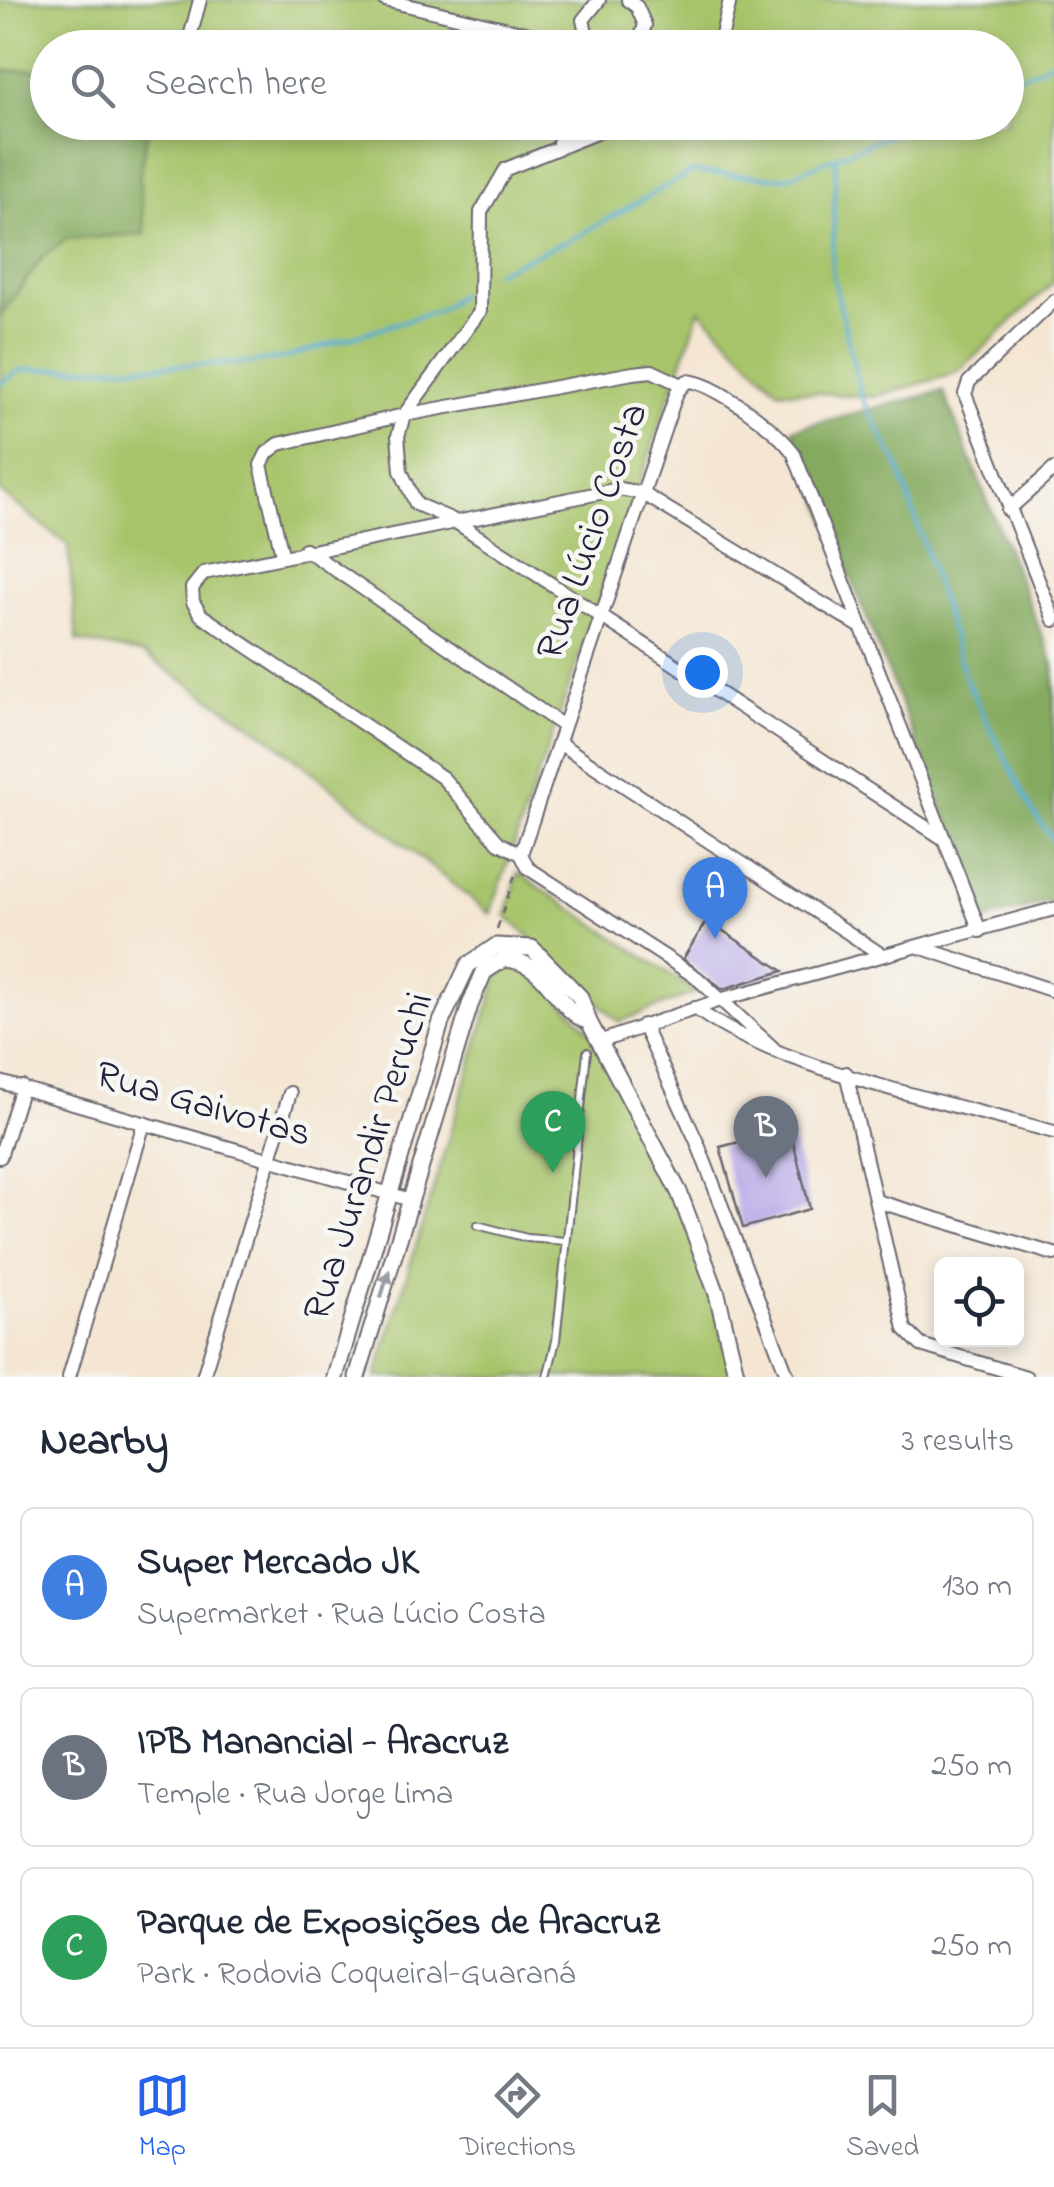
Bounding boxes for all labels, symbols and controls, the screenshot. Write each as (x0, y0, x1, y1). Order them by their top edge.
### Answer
search box (30, 30, 1024, 140)
text: Search here (145, 57, 327, 113)
icon: search (65, 58, 120, 113)
street label: Rua Lúcio Costa (522, 396, 666, 668)
your location (677, 647, 728, 698)
pin: A (682, 856, 748, 939)
street label: Rua Jurandir Peruchi (289, 985, 451, 1329)
street label: Rua Gaivotas (88, 1047, 318, 1165)
pin: C (520, 1090, 586, 1173)
pin: B (734, 1096, 798, 1178)
map controls (934, 1257, 1024, 1347)
button: locate (934, 1257, 1024, 1347)
one-way arrow (379, 1268, 394, 1298)
text: Nearby (40, 1412, 168, 1473)
text: 3 results (902, 1419, 1014, 1466)
text: Super Mercado JK (137, 1536, 419, 1592)
text: A (65, 1564, 84, 1611)
text: 130 m (942, 1564, 1012, 1611)
text: Supermarket · Rua Lúcio Costa (137, 1592, 546, 1639)
text: IPB Manancial - Aracruz (137, 1716, 508, 1772)
text: B (64, 1744, 85, 1791)
text: 250 m (931, 1744, 1012, 1791)
text: Temple · Rua Jorge Lima (137, 1772, 453, 1819)
text: Parque de Exposições de Aracruz (137, 1896, 660, 1952)
text: C (66, 1924, 83, 1971)
text: 250 m (931, 1924, 1012, 1971)
text: Park · Rodovia Coqueiral-Guaraná (137, 1952, 575, 1999)
tab: Map (135, 2068, 190, 2169)
tab: Directions (460, 2068, 576, 2169)
tab: Saved (846, 2068, 919, 2169)

